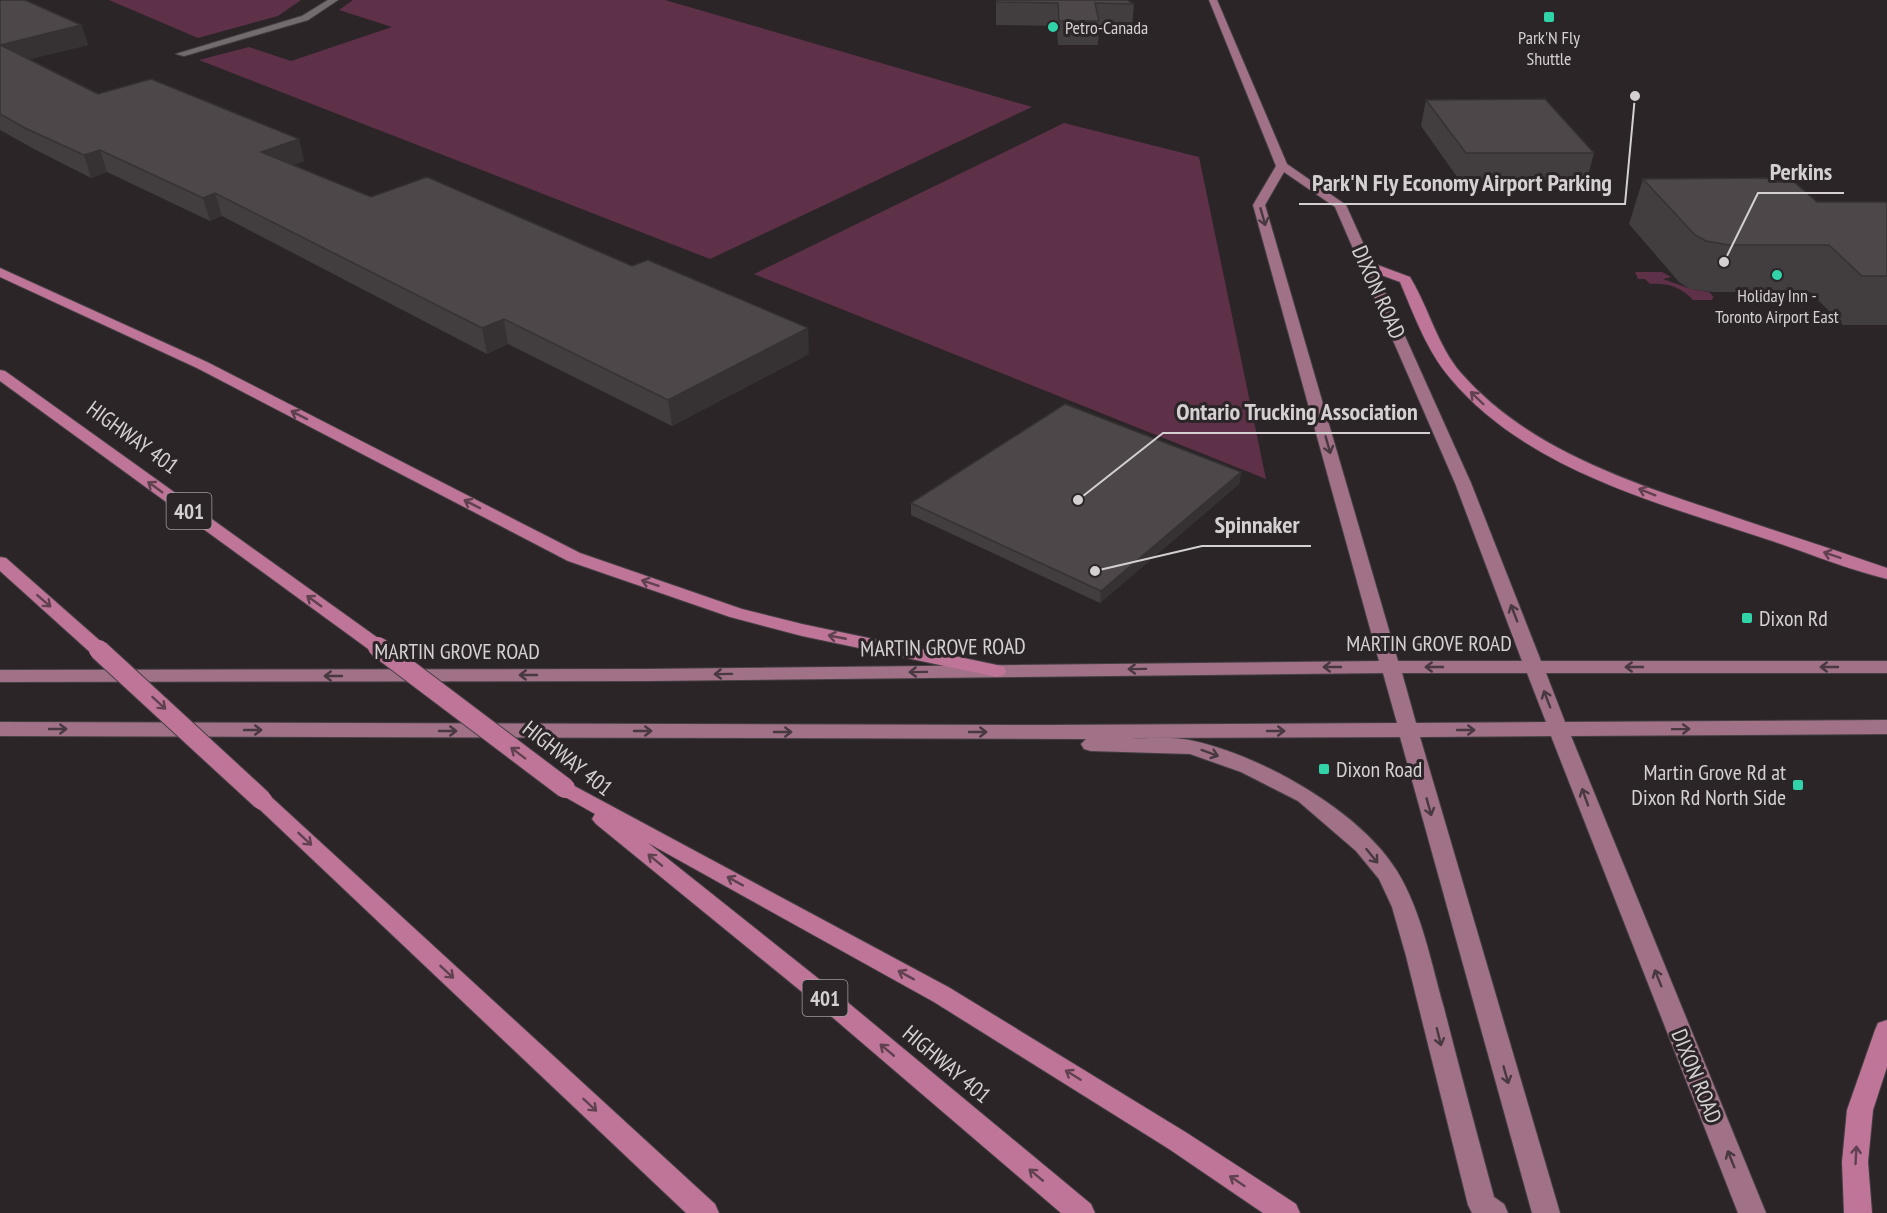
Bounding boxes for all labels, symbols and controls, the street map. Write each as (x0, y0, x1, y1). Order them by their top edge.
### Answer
marker: Park'N Fly Shuttle (1542, 10, 1556, 24)
place label: Petro-Canada (1065, 16, 1148, 39)
marker: Petro-Canada (1046, 20, 1060, 34)
place label: Park'N Fly Shuttle (1518, 26, 1580, 70)
callout: Perkins (1758, 151, 1844, 193)
text: Perkins (1770, 156, 1832, 187)
callout: Park'N Fly Economy Airport Parking (1299, 162, 1625, 204)
text: Park'N Fly Economy Airport Parking (1312, 167, 1612, 198)
one-way arrow (1257, 207, 1269, 226)
street label: DIXON ROAD (1346, 241, 1412, 343)
marker: Holiday Inn - Toronto Airport East (1770, 268, 1784, 282)
place label: Holiday Inn - Toronto Airport East (1715, 284, 1839, 328)
callout: Ontario Trucking Association (1163, 391, 1430, 433)
one-way arrow (1470, 391, 1485, 406)
street label: HIGHWAY 401 (82, 394, 184, 480)
text: Ontario Trucking Association (1176, 396, 1418, 427)
one-way arrow (290, 409, 308, 420)
one-way arrow (1323, 435, 1334, 454)
one-way arrow (148, 480, 164, 493)
one-way arrow (1638, 486, 1657, 497)
road number: 401 (166, 493, 212, 529)
one-way arrow (464, 498, 482, 509)
callout: Spinnaker (1202, 504, 1311, 546)
text: Spinnaker (1214, 509, 1301, 540)
one-way arrow (1823, 549, 1842, 560)
one-way arrow (641, 576, 660, 587)
one-way arrow (36, 594, 51, 608)
one-way arrow (306, 595, 322, 607)
one-way arrow (1507, 604, 1518, 623)
place label: Dixon Rd (1759, 604, 1828, 632)
marker: Dixon Rd (1740, 611, 1754, 625)
street label: MARTIN GROVE ROAD (1346, 629, 1512, 657)
one-way arrow (828, 631, 847, 642)
street label: MARTIN GROVE ROAD (860, 632, 1026, 662)
street label: MARTIN GROVE ROAD (374, 637, 540, 665)
one-way arrow (1323, 661, 1343, 673)
one-way arrow (1425, 661, 1445, 673)
one-way arrow (1624, 661, 1644, 673)
one-way arrow (1819, 661, 1839, 673)
one-way arrow (1128, 663, 1148, 675)
one-way arrow (908, 666, 928, 678)
one-way arrow (713, 668, 733, 680)
one-way arrow (518, 669, 538, 681)
one-way arrow (323, 670, 343, 682)
one-way arrow (1541, 690, 1552, 708)
one-way arrow (151, 696, 166, 710)
street label: HIGHWAY 401 (517, 714, 619, 802)
one-way arrow (48, 723, 68, 735)
one-way arrow (1670, 723, 1690, 735)
one-way arrow (243, 724, 263, 736)
one-way arrow (1456, 724, 1476, 736)
one-way arrow (438, 725, 458, 737)
one-way arrow (633, 726, 653, 737)
one-way arrow (773, 726, 793, 738)
one-way arrow (968, 726, 988, 738)
one-way arrow (1266, 726, 1286, 737)
one-way arrow (511, 746, 527, 759)
one-way arrow (1200, 749, 1219, 760)
place label: Dixon Road (1336, 755, 1422, 783)
place label: Martin Grove Rd at Dixon Rd North Side (1631, 758, 1786, 811)
marker: Dixon Road (1317, 762, 1331, 776)
marker: Martin Grove Rd at Dixon Rd North Side (1791, 778, 1805, 792)
one-way arrow (1579, 788, 1590, 807)
one-way arrow (1424, 797, 1435, 816)
one-way arrow (297, 832, 312, 846)
one-way arrow (1366, 848, 1379, 864)
one-way arrow (647, 854, 663, 867)
one-way arrow (727, 875, 744, 887)
one-way arrow (440, 965, 455, 980)
one-way arrow (898, 969, 915, 981)
one-way arrow (1652, 969, 1663, 988)
road number: 401 (802, 980, 848, 1016)
street label: HIGHWAY 401 (897, 1019, 997, 1109)
street label: DIXON ROAD (1665, 1025, 1729, 1127)
one-way arrow (1433, 1027, 1445, 1046)
one-way arrow (879, 1043, 895, 1056)
one-way arrow (1501, 1065, 1512, 1084)
one-way arrow (1065, 1068, 1082, 1080)
one-way arrow (582, 1098, 597, 1112)
one-way arrow (1851, 1145, 1862, 1165)
one-way arrow (1725, 1150, 1736, 1168)
one-way arrow (1028, 1169, 1044, 1182)
one-way arrow (1229, 1174, 1246, 1186)

